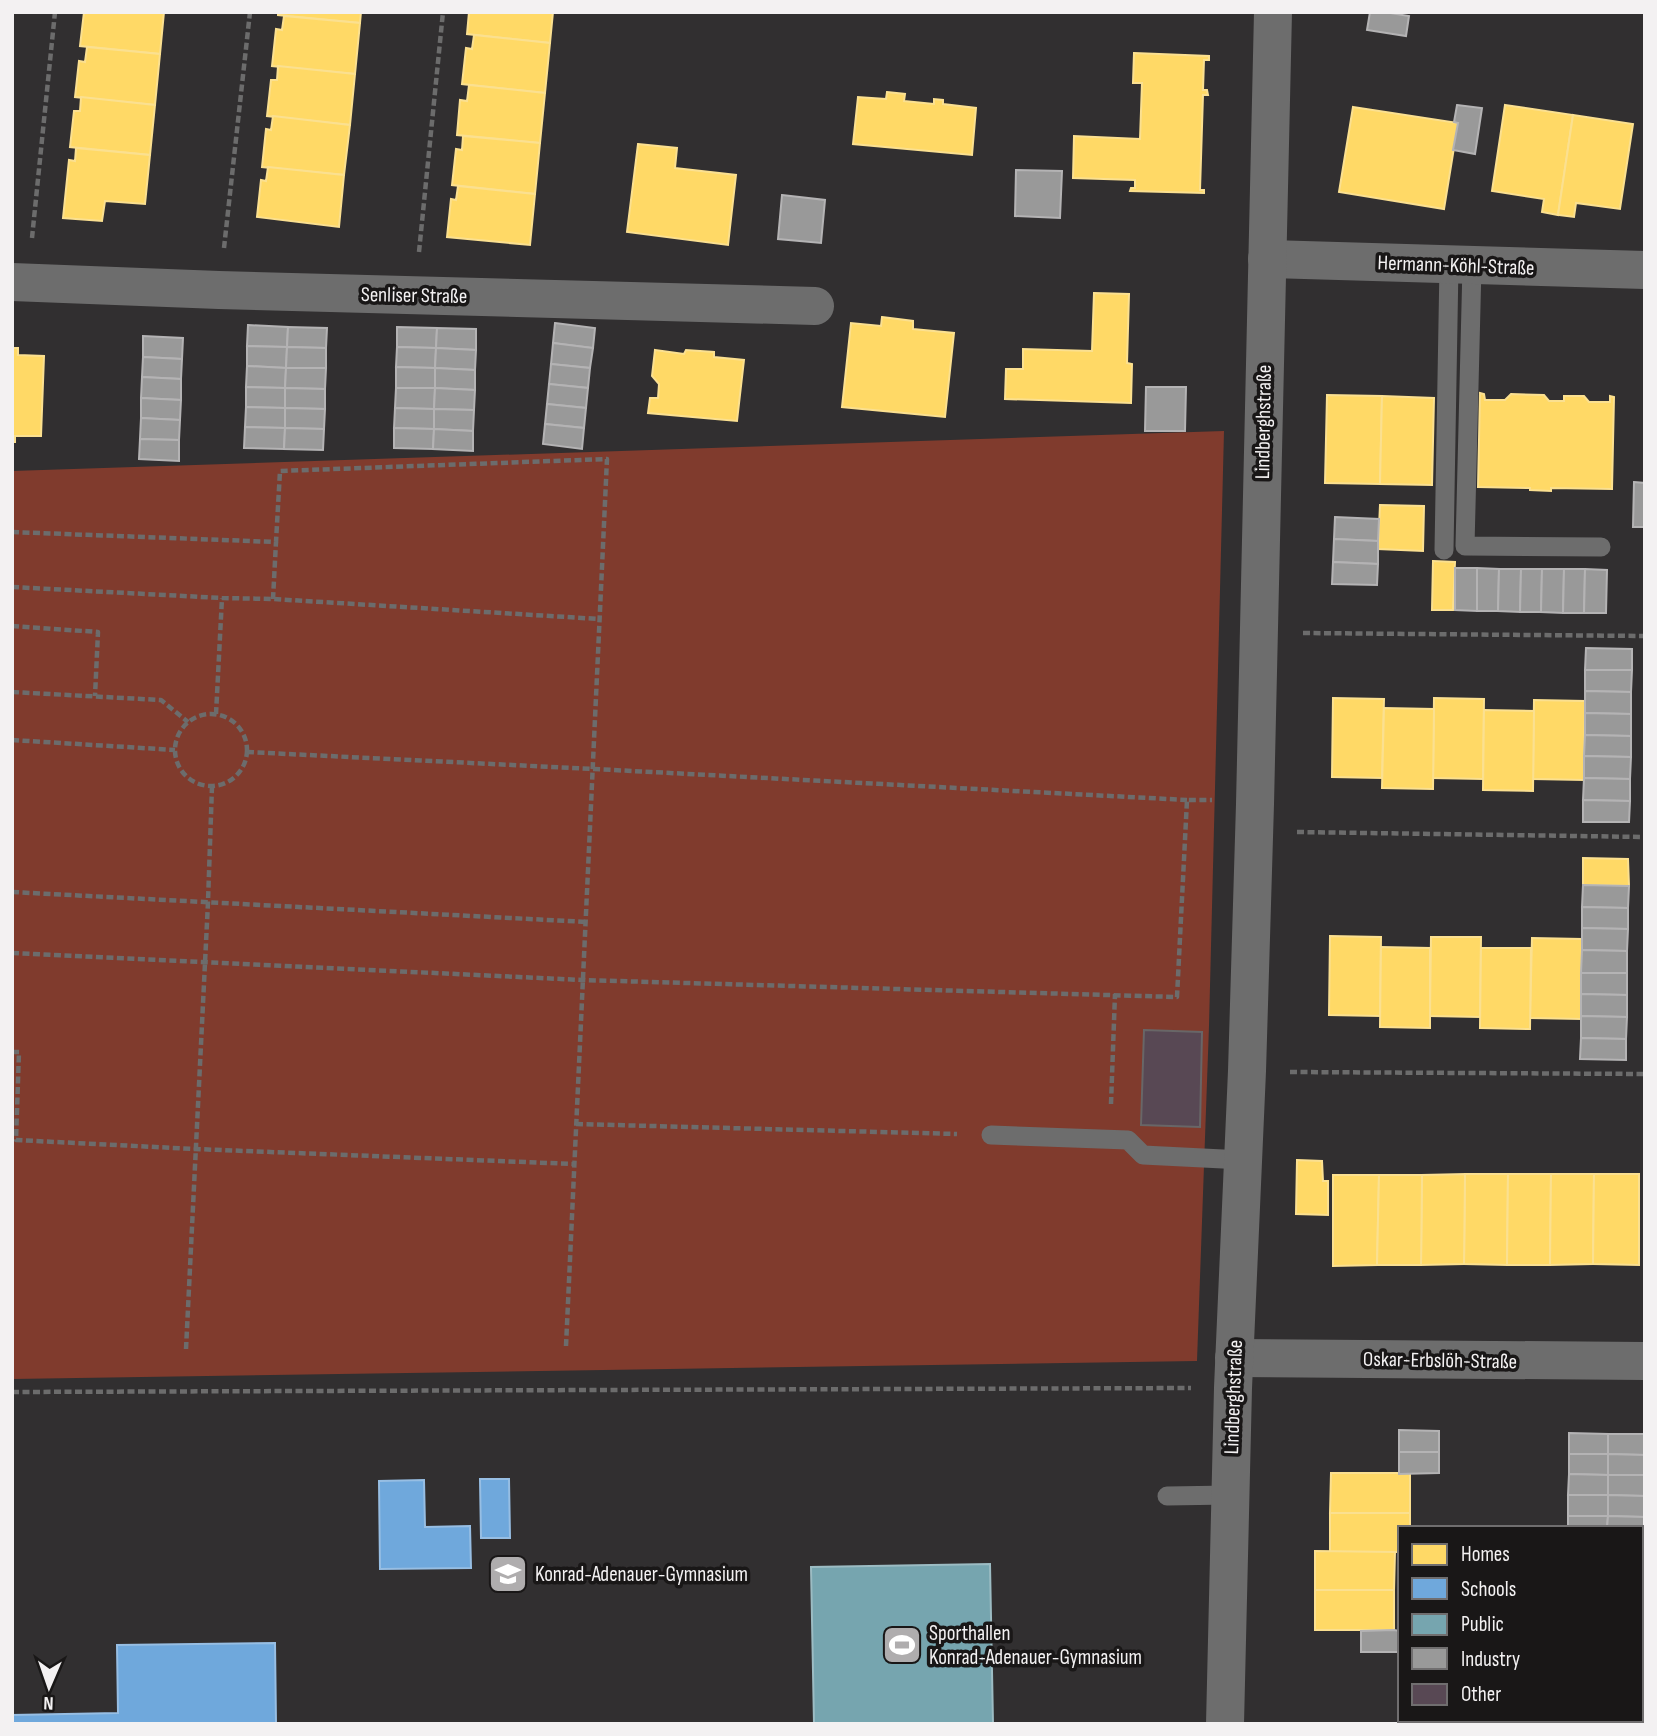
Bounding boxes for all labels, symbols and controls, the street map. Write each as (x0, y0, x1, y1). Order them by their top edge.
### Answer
street label: Hermann-Köhl-Straße (1377, 250, 1535, 281)
street label: Senliser Straße (361, 282, 467, 309)
street label: Lindberghstraße (1250, 365, 1277, 479)
street label: Lindberghstraße (1219, 1339, 1248, 1455)
street label: Oskar-Erbslöh-Straße (1363, 1347, 1517, 1374)
legend (1398, 1526, 1643, 1722)
text: Homes (1461, 1542, 1510, 1567)
school or university icon: Konrad-Adenauer-Gymnasium (487, 1553, 529, 1595)
place label: Konrad-Adenauer-Gymnasium (535, 1562, 748, 1587)
text: Schools (1461, 1577, 1516, 1602)
text: Public (1461, 1612, 1504, 1637)
place label: Sporthallen Konrad-Adenauer-Gymnasium (929, 1621, 1142, 1670)
sports icon: Sporthallen Konrad-Adenauer-Gymnasium (881, 1624, 923, 1666)
text: Industry (1461, 1647, 1520, 1672)
north arrow (14, 1652, 84, 1722)
text: Other (1461, 1682, 1501, 1707)
text: N (43, 1691, 54, 1714)

